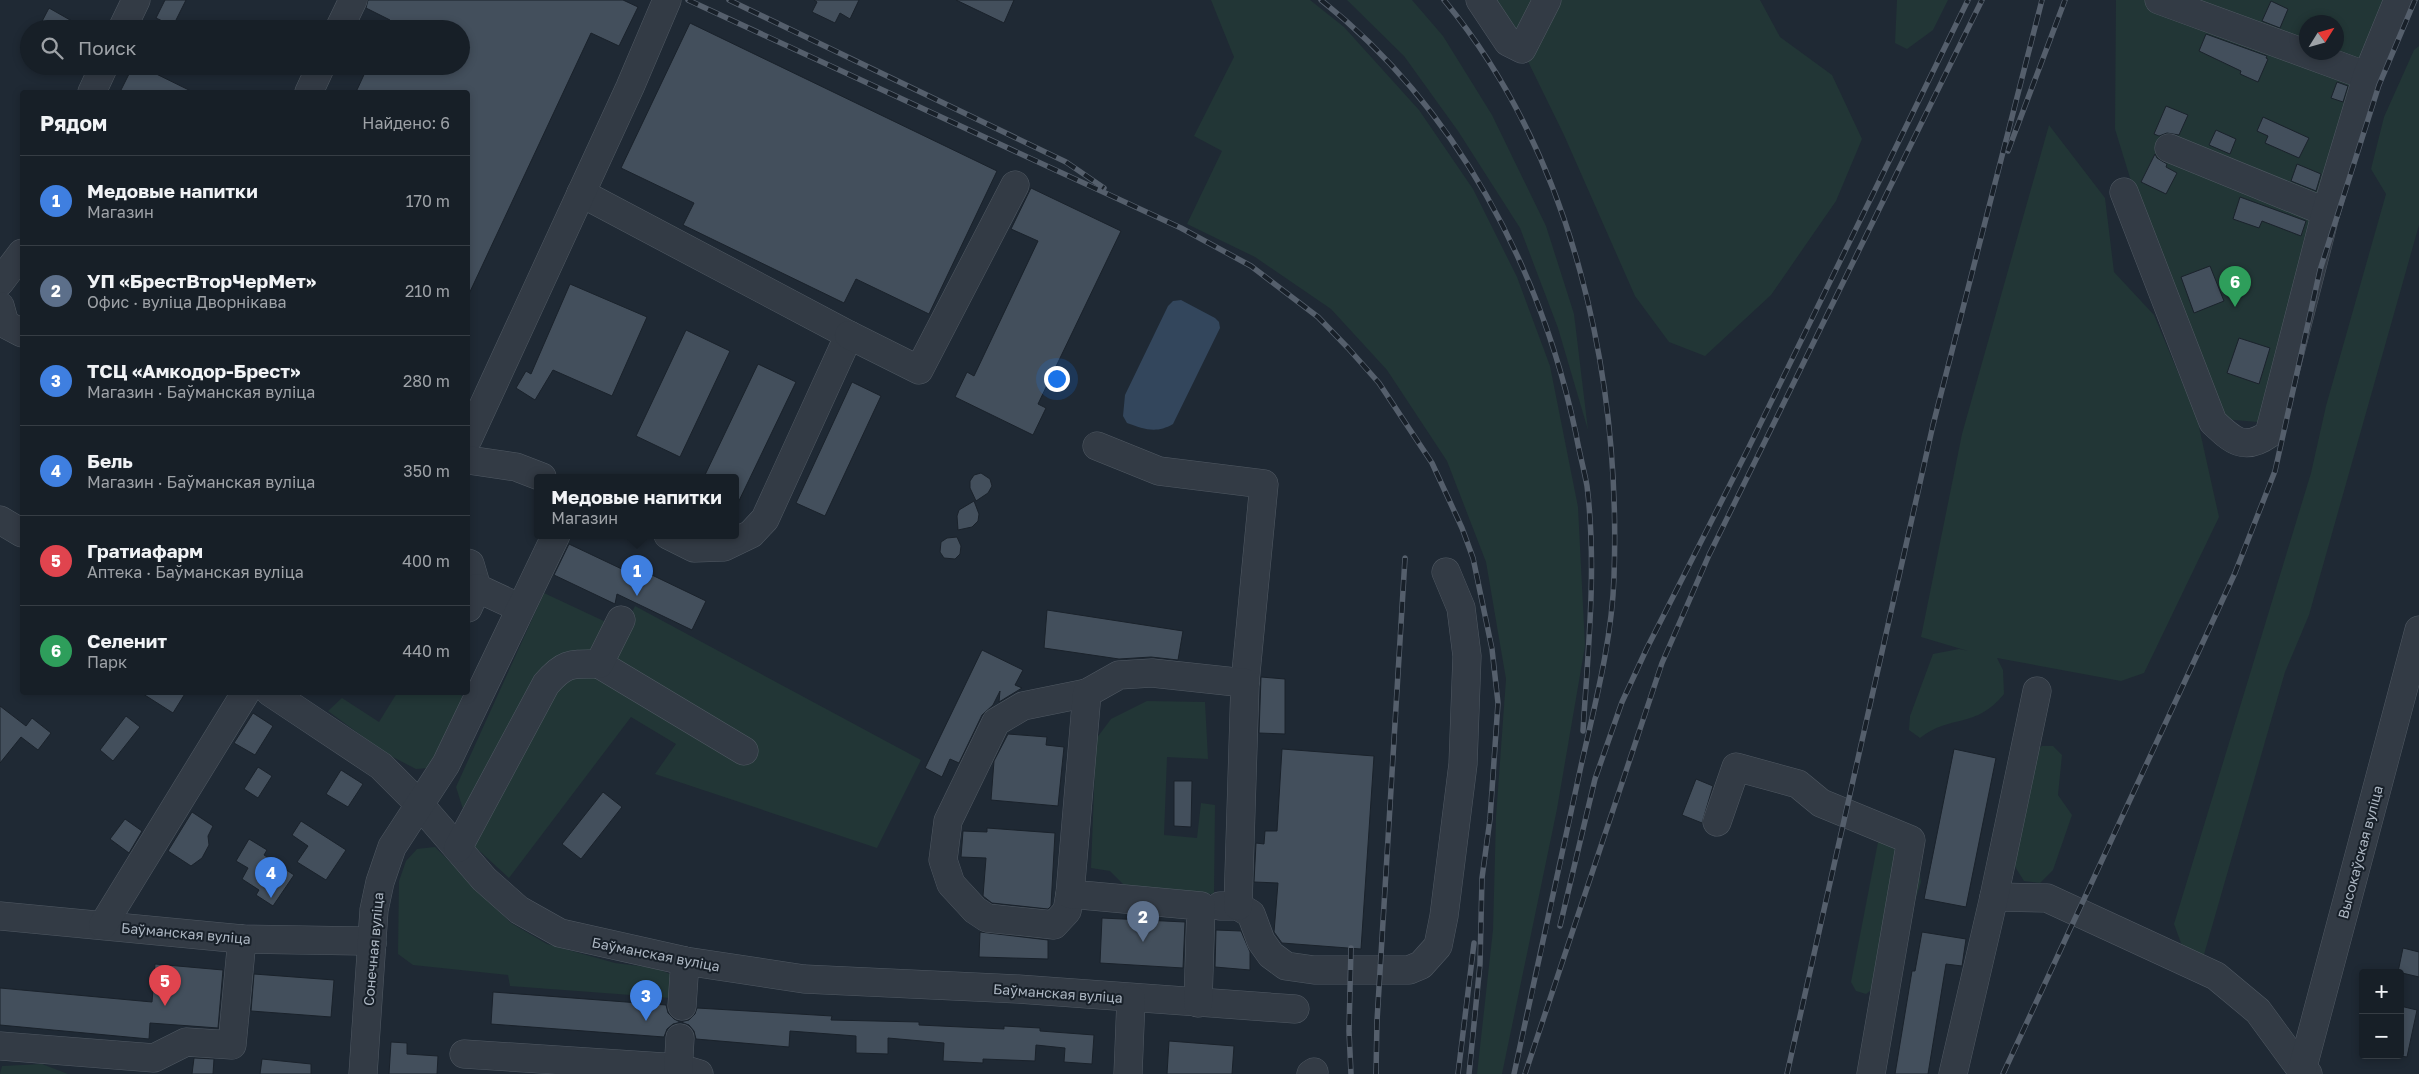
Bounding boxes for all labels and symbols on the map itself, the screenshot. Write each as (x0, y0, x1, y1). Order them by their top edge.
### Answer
north arrow (2299, 15, 2344, 60)
pin: 6 (2219, 266, 2251, 307)
your location (1044, 366, 1070, 392)
pin: 1 (621, 555, 653, 596)
street label: Высокаўская вуліца (2334, 783, 2386, 921)
pin: 4 (255, 857, 287, 898)
street label: Сонечная вуліца (360, 891, 386, 1007)
pin: 2 (1127, 901, 1159, 942)
street label: Баўманская вуліца (120, 919, 252, 947)
street label: Баўманская вуліца (591, 933, 721, 975)
pin: 5 (149, 965, 181, 1006)
pin: 3 (630, 980, 662, 1021)
street label: Баўманская вуліца (993, 980, 1123, 1006)

